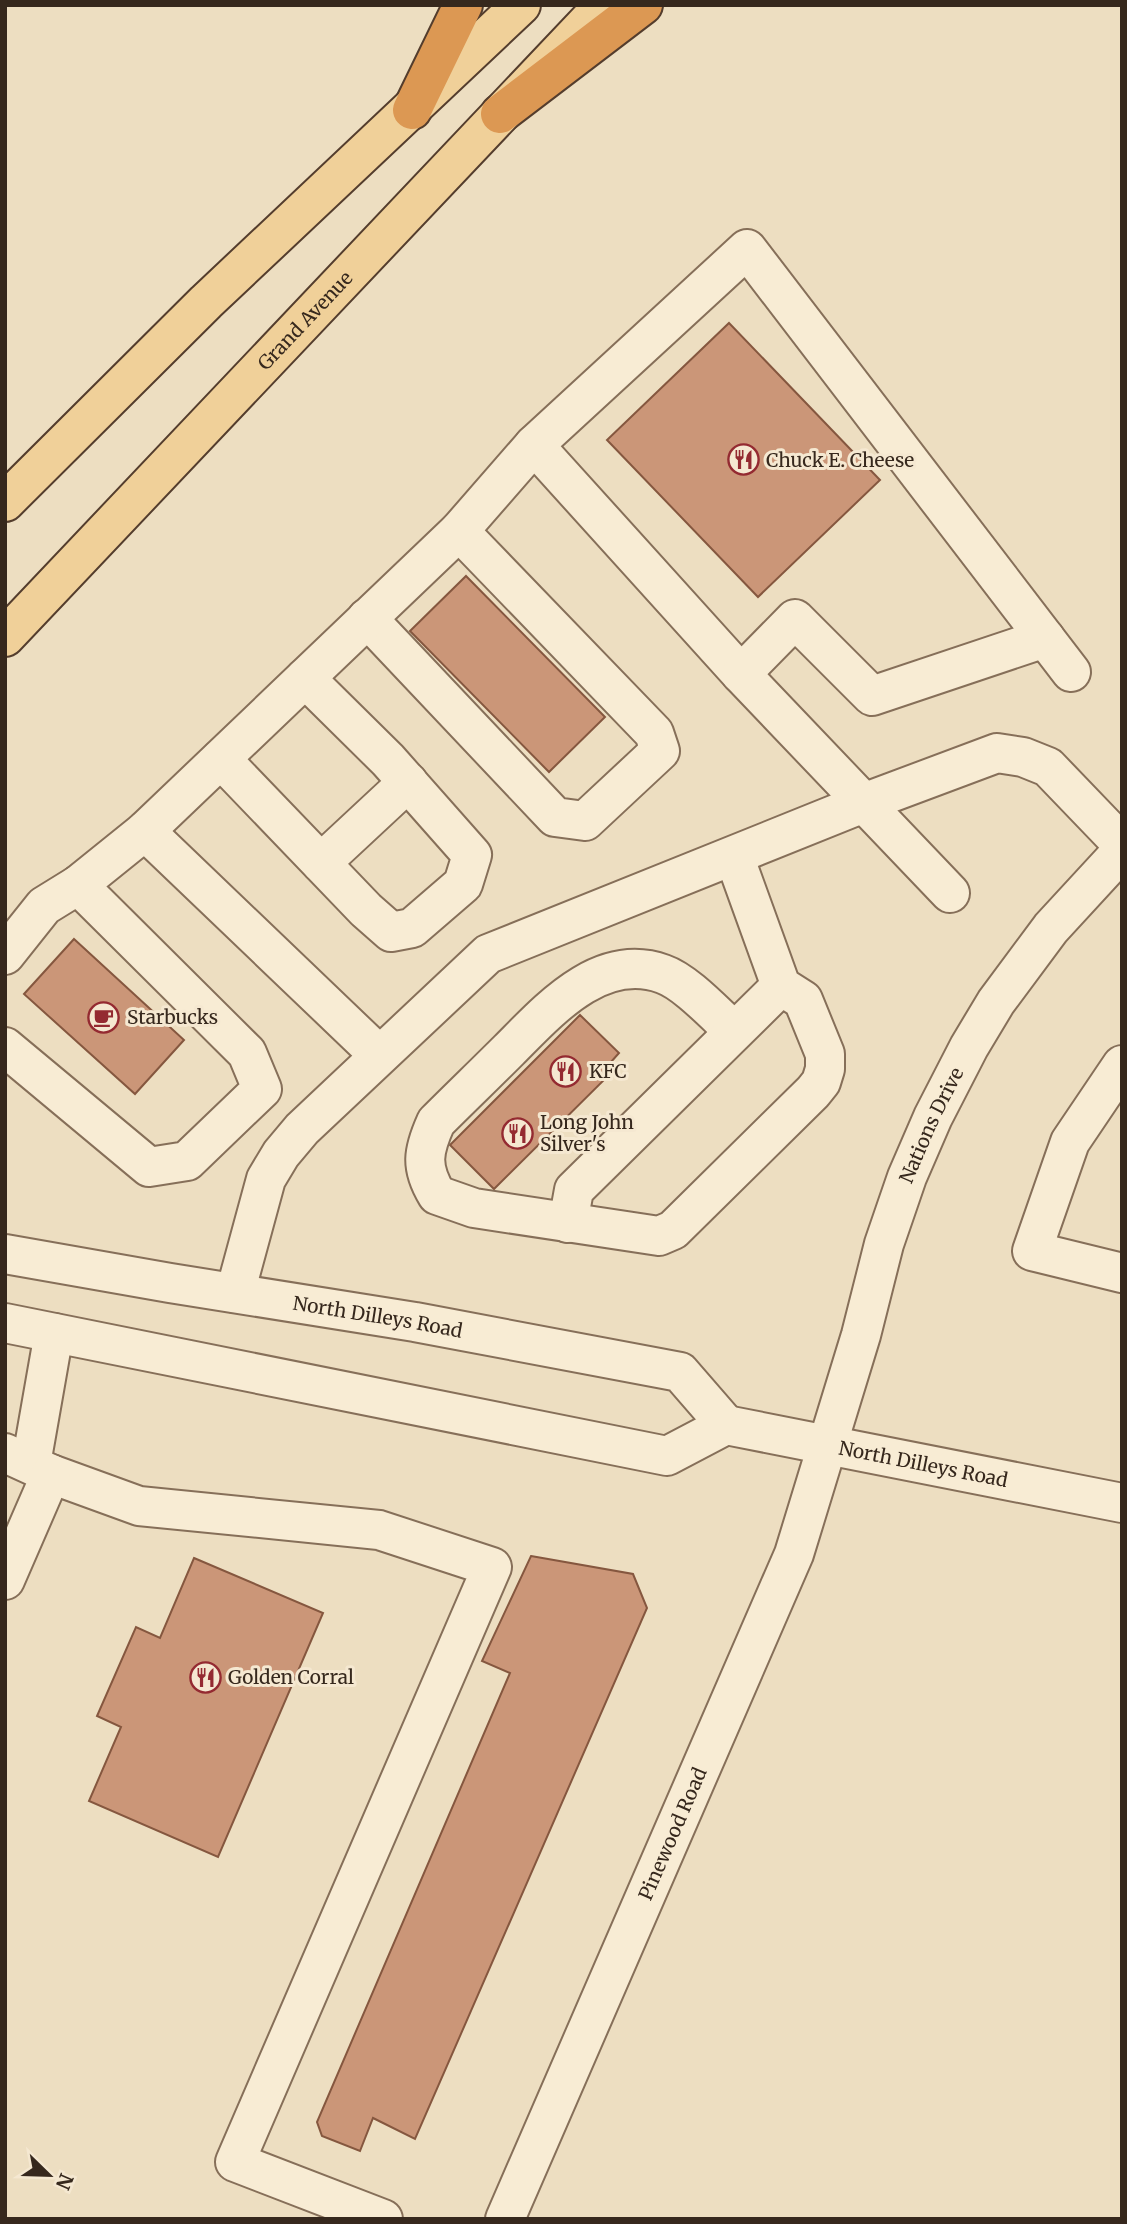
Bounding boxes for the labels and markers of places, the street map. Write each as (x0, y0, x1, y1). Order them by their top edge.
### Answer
restaurant icon: Chuck E. Cheese (726, 443, 760, 477)
place label: Chuck E. Cheese (766, 448, 914, 472)
cafe icon: Starbucks (87, 1000, 121, 1034)
place label: Starbucks (127, 1005, 218, 1029)
restaurant icon: KFC (549, 1054, 583, 1088)
place label: KFC (589, 1059, 627, 1083)
place label: Long John Silver's (540, 1110, 634, 1156)
restaurant icon: Long John Silver's (500, 1116, 534, 1150)
restaurant icon: Golden Corral (188, 1660, 222, 1694)
place label: Golden Corral (228, 1665, 354, 1689)

